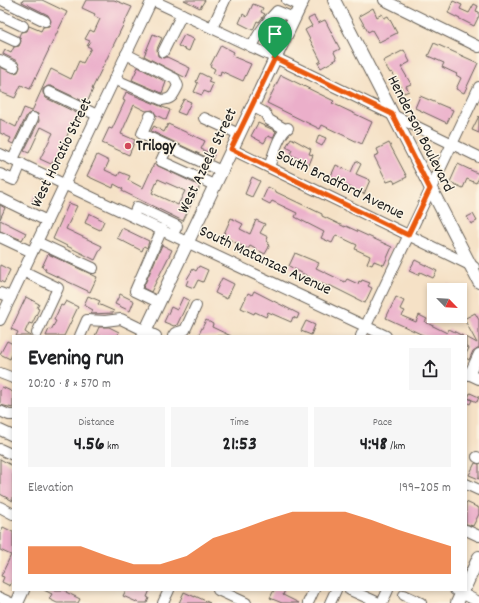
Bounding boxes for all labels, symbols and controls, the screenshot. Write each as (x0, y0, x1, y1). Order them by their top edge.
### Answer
pin (258, 17, 292, 58)
icon: arrive (264, 23, 286, 45)
street label: Henderson Boulevard (381, 72, 459, 196)
street label: West Horatio Street (25, 94, 99, 212)
street label: West Azeele Street (172, 104, 244, 218)
place label: Trilogy (136, 135, 177, 158)
marker: Trilogy (123, 141, 133, 151)
street label: South Bradford Avenue (272, 144, 408, 226)
street label: South Matanzas Avenue (195, 220, 335, 302)
north arrow (427, 283, 467, 323)
map controls (427, 283, 467, 323)
text: Evening run (28, 344, 124, 375)
button: share (409, 348, 451, 390)
text: 20:20 · 8 × 570 m (28, 375, 111, 394)
text: Distance (79, 415, 114, 431)
text: Time (230, 415, 249, 431)
text: Pace (373, 415, 392, 431)
text: 4.56 (74, 431, 105, 459)
text: 21:53 (222, 431, 257, 459)
text: 4:48 (360, 431, 388, 459)
text: km (105, 439, 119, 455)
text: /km (388, 439, 405, 455)
text: Elevation (28, 479, 73, 498)
text: 199–205 m (399, 479, 451, 498)

